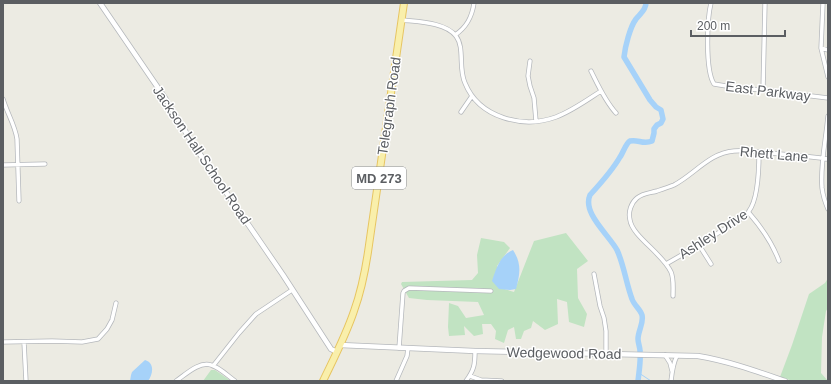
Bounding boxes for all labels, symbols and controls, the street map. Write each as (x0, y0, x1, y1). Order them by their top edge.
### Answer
scale bar (691, 12, 785, 38)
text: 200 m (697, 19, 730, 33)
street label: Telegraph Road (374, 56, 404, 156)
street label: East Parkway (725, 78, 811, 104)
street label: Jackson Hall School Road (150, 83, 254, 227)
street label: Rhett Lane (739, 143, 809, 165)
road number: MD 273 (352, 167, 406, 189)
street label: Ashley Drive (676, 206, 750, 262)
street label: Wedgewood Road (506, 344, 622, 362)

